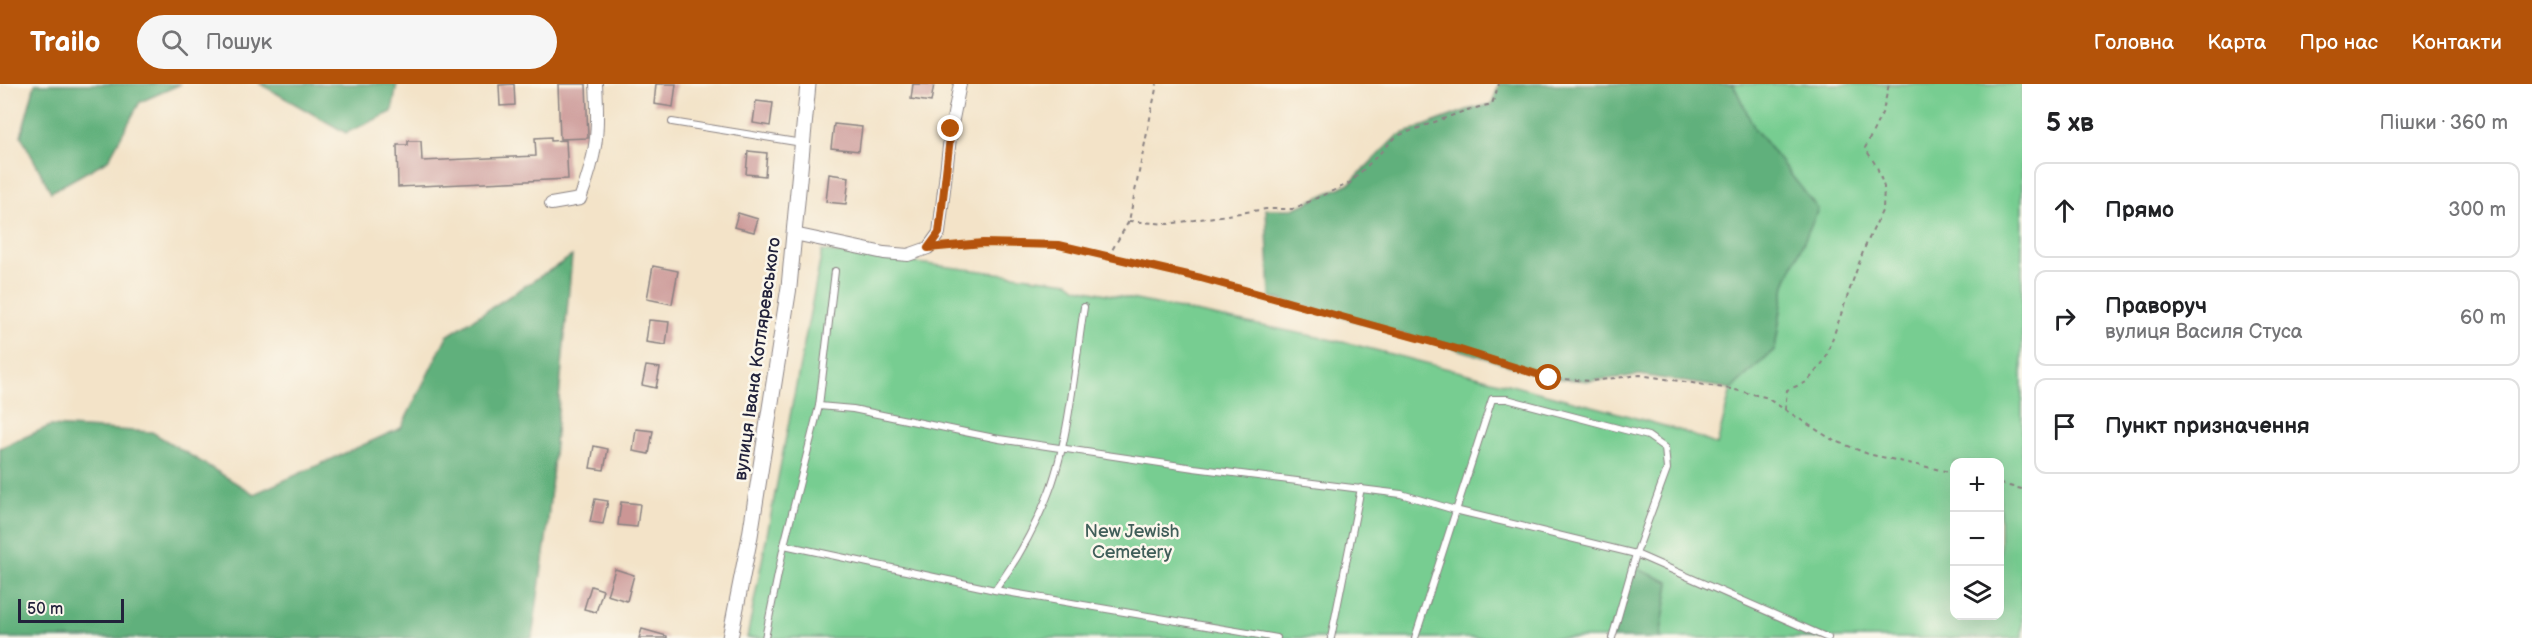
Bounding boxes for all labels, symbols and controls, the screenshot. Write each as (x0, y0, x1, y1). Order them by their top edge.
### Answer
search box (137, 15, 557, 69)
text: Trailo (30, 26, 101, 59)
icon: search (158, 26, 191, 59)
text: Пошук (206, 29, 272, 56)
text: Головна (2094, 30, 2174, 55)
text: Карта (2207, 30, 2266, 55)
text: Про нас (2299, 30, 2378, 55)
text: Контакти (2411, 30, 2502, 55)
text: 5 хв (2046, 108, 2094, 139)
text: Пішки · 360 m (2380, 111, 2508, 135)
route end (937, 115, 963, 141)
icon: ahead (2048, 194, 2081, 227)
text: Прямо (2105, 197, 2174, 224)
text: 300 m (2448, 198, 2506, 222)
street label: вулиця Івана Котляревського (730, 236, 785, 482)
text: Праворуч (2105, 293, 2207, 320)
icon: right (2048, 302, 2081, 335)
text: 60 m (2460, 306, 2506, 330)
text: вулиця Василя Стуса (2105, 320, 2303, 344)
route start (1535, 364, 1561, 390)
icon: arrive (2048, 410, 2081, 443)
text: Пункт призначення (2105, 413, 2310, 440)
map controls (1950, 458, 2004, 620)
button: + (1950, 458, 2004, 512)
button: − (1950, 512, 2004, 566)
park label: New Jewish Cemetery (1084, 521, 1180, 563)
button: layers (1950, 566, 2004, 620)
scale bar (18, 596, 124, 624)
text: 50 m (27, 600, 63, 619)

